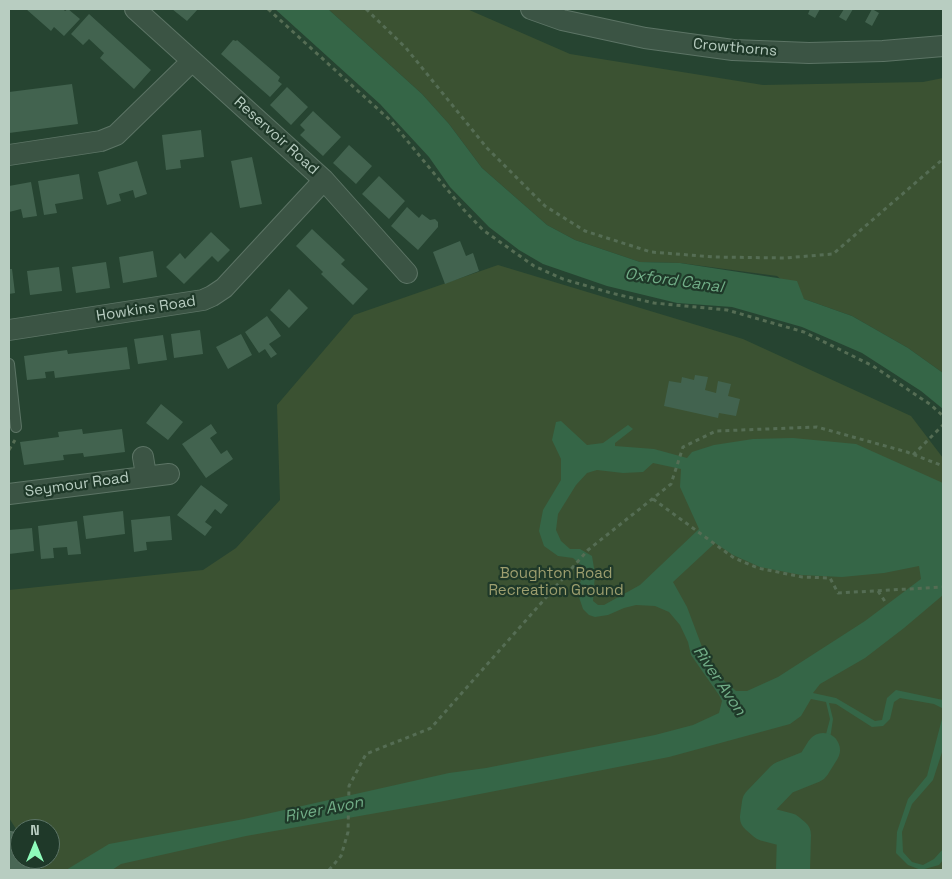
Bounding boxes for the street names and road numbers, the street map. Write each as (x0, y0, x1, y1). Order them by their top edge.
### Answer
street label: Crowthorns (692, 35, 778, 61)
street label: Reservoir Road (230, 93, 322, 179)
street label: Howkins Road (95, 292, 197, 326)
street label: Seymour Road (24, 469, 130, 501)

